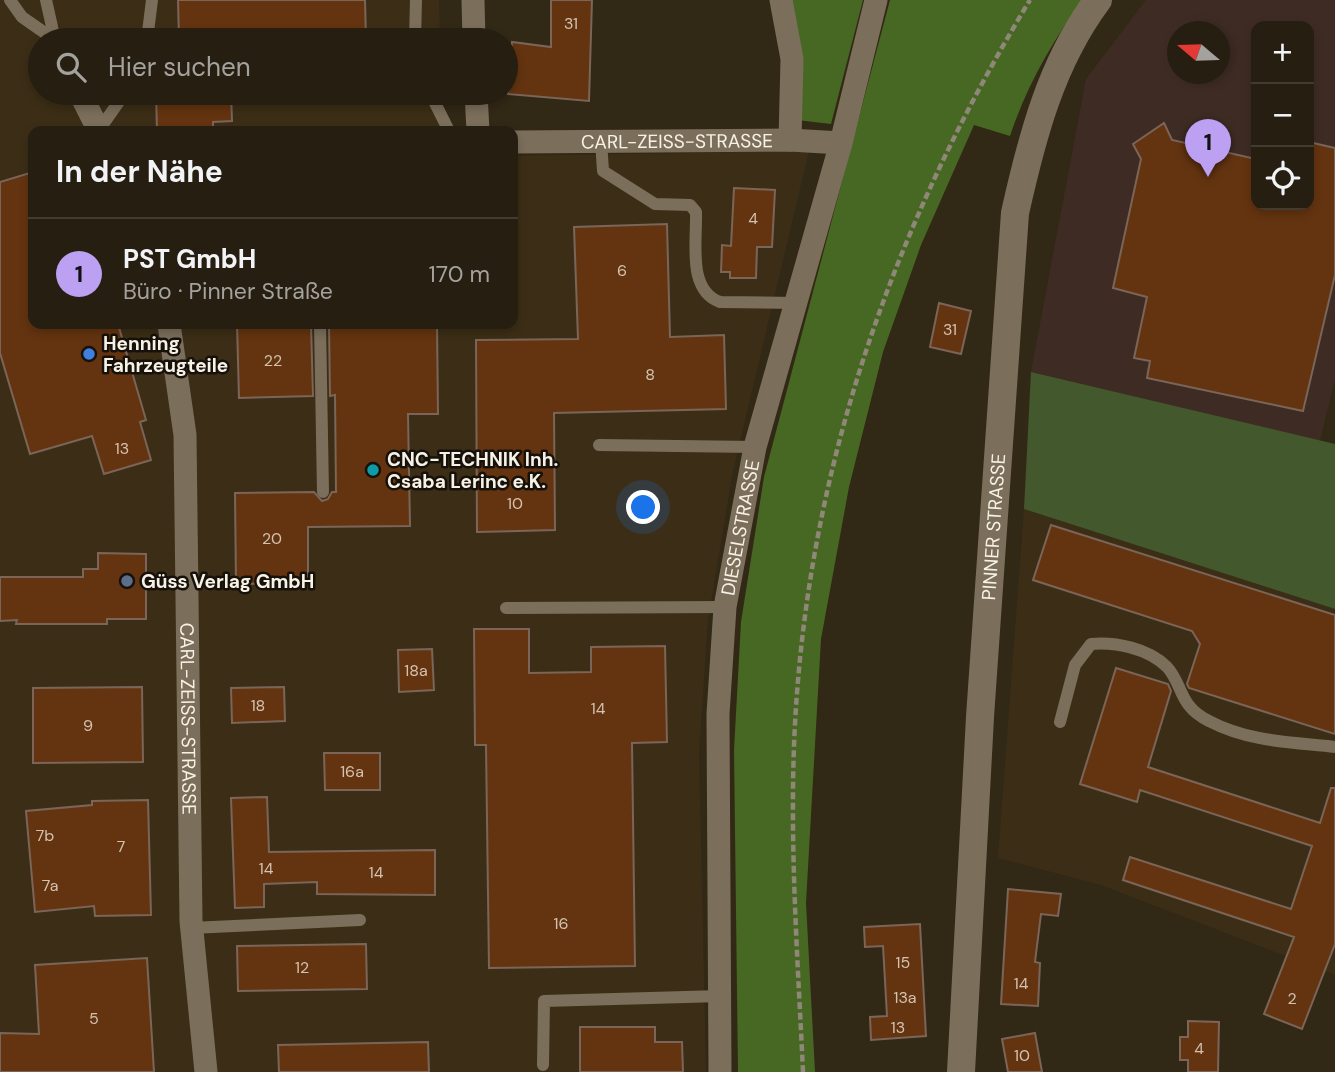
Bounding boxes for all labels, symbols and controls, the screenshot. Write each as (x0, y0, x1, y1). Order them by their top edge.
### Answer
house number: 31 (564, 13, 578, 34)
north arrow (1167, 21, 1230, 84)
map controls (1251, 21, 1314, 210)
button: + (1251, 21, 1314, 84)
search box (28, 28, 518, 105)
icon: search (52, 48, 90, 86)
text: Hier suchen (108, 50, 251, 84)
button: − (1251, 84, 1314, 147)
pin: 1 (1185, 119, 1231, 177)
street label: CARL-ZEISS-STRASSE (581, 128, 773, 154)
button: locate (1251, 147, 1314, 210)
text: In der Nähe (56, 152, 223, 191)
house number: 4 (748, 208, 758, 229)
text: PST GmbH (123, 242, 256, 276)
text: 1 (75, 259, 83, 289)
text: 170 m (429, 259, 490, 289)
house number: 6 (617, 260, 627, 281)
text: Büro · Pinner Straße (123, 276, 333, 306)
house number: 31 (943, 319, 957, 340)
place label: Henning Fahrzeugteile (103, 331, 228, 378)
marker: Henning Fahrzeugteile (81, 346, 97, 362)
house number: 22 (264, 350, 282, 371)
house number: 8 (645, 364, 655, 385)
house number: 13 (115, 438, 129, 459)
place label: CNC-TECHNIK Inh. Csaba Lerinc e.K. (387, 447, 558, 494)
street label: PINNER STRASSE (976, 453, 1011, 601)
street label: DIESELSTRASSE (715, 458, 765, 598)
marker: CNC-TECHNIK Inh. Csaba Lerinc e.K. (365, 462, 381, 478)
your location (626, 490, 660, 524)
house number: 10 (507, 493, 523, 514)
house number: 20 (262, 528, 282, 549)
place label: Güss Verlag GmbH (141, 569, 314, 594)
marker: Güss Verlag GmbH (119, 573, 135, 589)
street label: CARL-ZEISS-STRASSE (175, 623, 202, 815)
house number: 18a (404, 660, 428, 681)
house number: 18 (251, 695, 265, 716)
house number: 14 (591, 698, 606, 719)
house number: 9 (83, 715, 93, 736)
house number: 16a (340, 761, 364, 782)
house number: 7b (36, 825, 54, 846)
house number: 7 (117, 836, 125, 857)
house number: 14 (259, 858, 274, 879)
house number: 14 (369, 862, 384, 883)
house number: 7a (42, 875, 58, 896)
house number: 16 (553, 913, 569, 934)
house number: 15 (896, 952, 910, 973)
house number: 12 (295, 957, 309, 978)
house number: 14 (1014, 973, 1029, 994)
house number: 13a (893, 987, 917, 1008)
house number: 2 (1287, 988, 1297, 1009)
house number: 5 (89, 1008, 99, 1029)
house number: 13 (891, 1017, 905, 1038)
house number: 4 (1194, 1038, 1204, 1059)
house number: 10 (1014, 1045, 1030, 1066)

